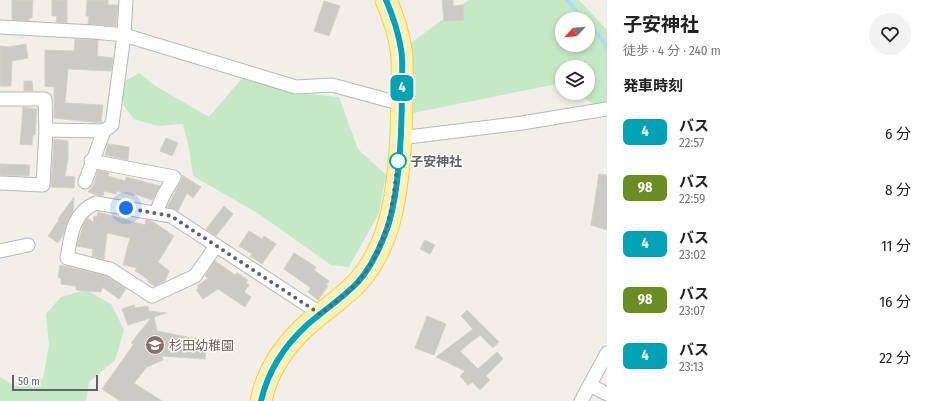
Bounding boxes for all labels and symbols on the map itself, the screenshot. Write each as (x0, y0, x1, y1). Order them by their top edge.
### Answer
north arrow (555, 12, 595, 52)
line badge: 4 (389, 75, 415, 101)
marker: 子安神社 (389, 152, 407, 170)
place label: 子安神社 (410, 154, 462, 169)
your location (116, 198, 136, 218)
school or university icon: 杉田幼稚園 (144, 334, 166, 356)
place label: 杉田幼稚園 (169, 338, 234, 353)
scale bar (12, 373, 98, 392)

